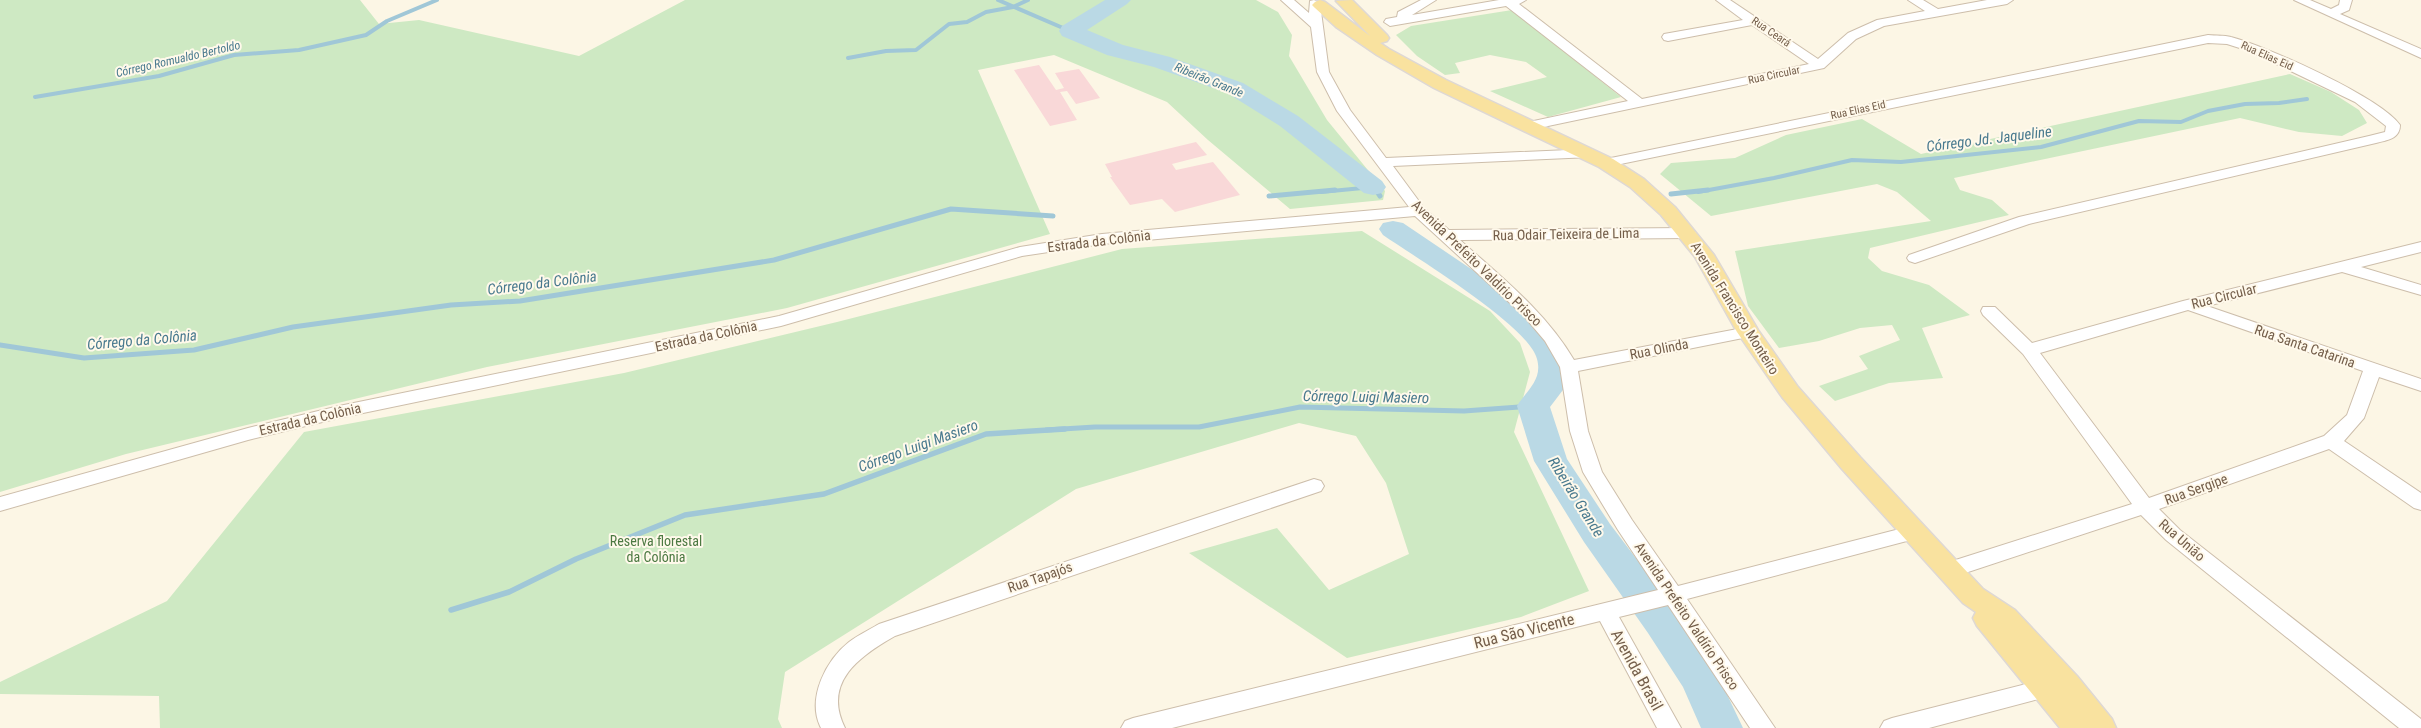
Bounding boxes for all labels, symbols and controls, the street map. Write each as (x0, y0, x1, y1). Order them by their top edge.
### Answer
street label: Rua Ceará (1749, 14, 1793, 50)
water label: Córrego Romualdo Bertoldo (114, 38, 242, 80)
street label: Rua Elias Eid (2239, 39, 2295, 73)
water label: Ribeirão Grande (1173, 60, 1246, 100)
street label: Rua Circular (1747, 63, 1802, 87)
street label: Rua Elias Eid (1829, 98, 1887, 122)
water label: Córrego Jd. Jaqueline (1925, 122, 2053, 156)
street label: Avenida Prefeito Valdírio Prisco (1409, 197, 1545, 329)
street label: Rua Odair Teixeira de Lima (1493, 225, 1639, 243)
street label: Estrada da Colônia (1046, 227, 1152, 255)
street label: Avenida Francisco Monteiro (1688, 239, 1782, 377)
water label: Córrego da Colônia (486, 267, 598, 299)
street label: Rua Circular (2190, 280, 2258, 312)
street label: Estrada da Colônia (654, 317, 758, 355)
street label: Rua Santa Catarina (2253, 321, 2357, 371)
water label: Córrego da Colônia (86, 326, 198, 354)
street label: Rua Olinda (1628, 335, 1690, 363)
water label: Córrego Luigi Masiero (1303, 387, 1429, 407)
street label: Estrada da Colônia (258, 400, 362, 438)
water label: Córrego Luigi Masiero (856, 416, 980, 476)
water label: Ribeirão Grande (1544, 454, 1608, 541)
street label: Rua Sergipe (2162, 470, 2230, 508)
street label: Rua União (2156, 516, 2208, 564)
park label: Reserva florestal da Colônia (610, 533, 702, 565)
street label: Avenida Prefeito Valdírio Prisco (1632, 539, 1742, 693)
street label: Rua Tapajós (1006, 558, 1074, 596)
street label: Rua São Vicente (1472, 609, 1576, 653)
street label: Avenida Brasil (1607, 626, 1667, 714)

